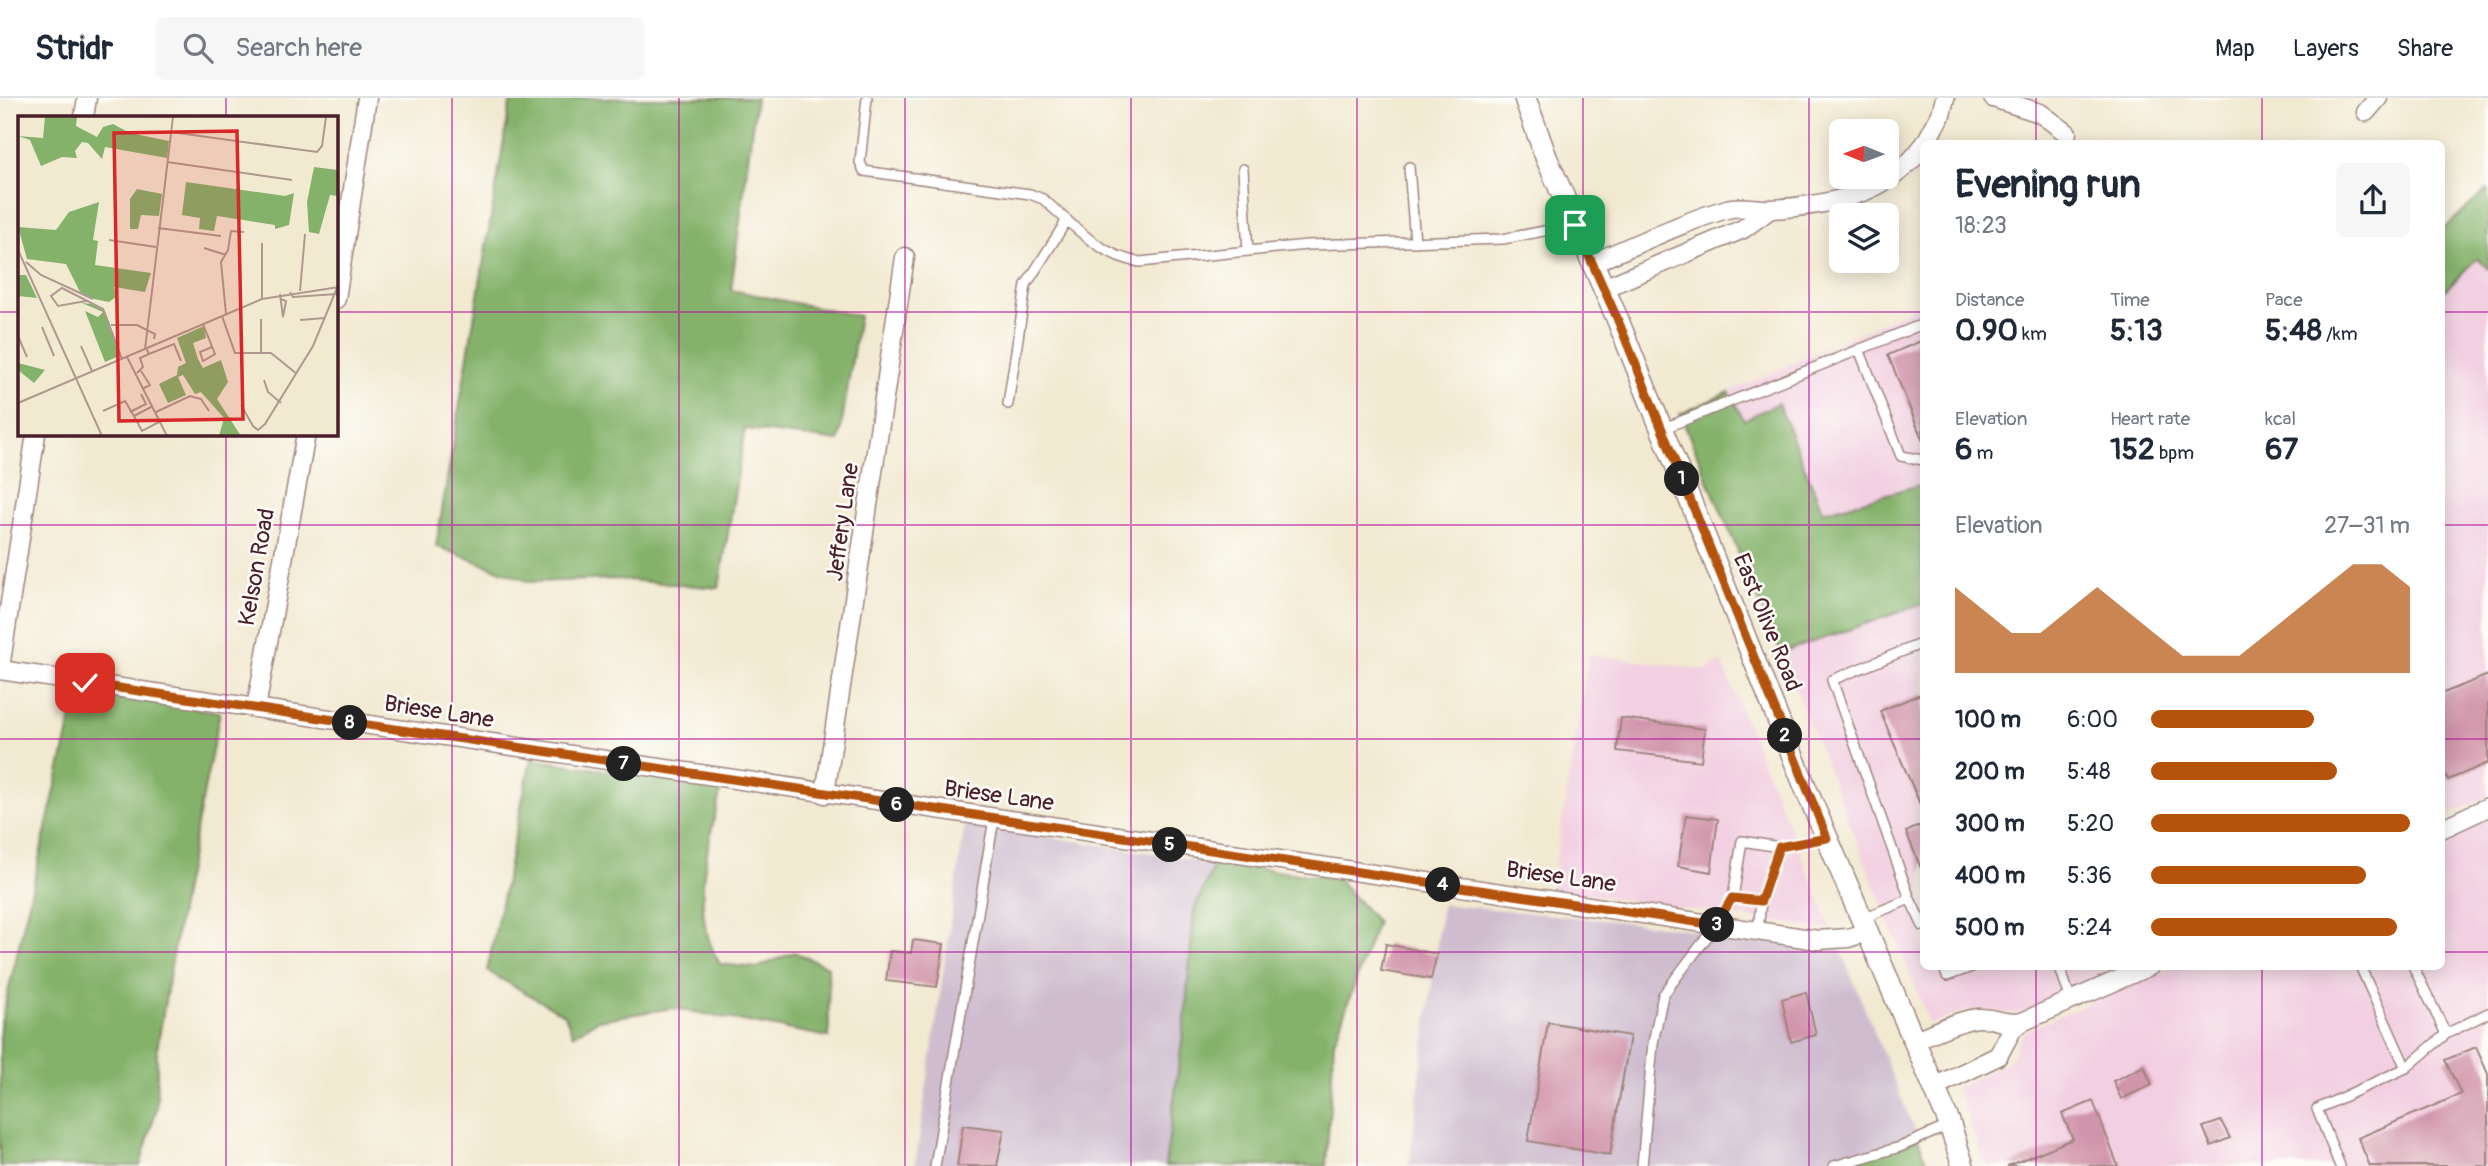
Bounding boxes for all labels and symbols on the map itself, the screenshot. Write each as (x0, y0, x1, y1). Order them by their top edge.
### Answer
inset map (18, 116, 338, 436)
north arrow (1829, 119, 1899, 189)
pin (1545, 195, 1605, 255)
street label: Jeffery Lane (820, 460, 865, 583)
pin: 1 (1664, 462, 1700, 496)
street label: Kelson Road (232, 506, 281, 628)
street label: East Olive Road (1727, 549, 1808, 695)
pin (55, 653, 115, 713)
street label: Briese Lane (382, 689, 496, 735)
pin: 8 (332, 706, 368, 740)
pin: 2 (1768, 718, 1802, 754)
pin: 7 (606, 746, 642, 782)
street label: Briese Lane (942, 773, 1056, 818)
pin: 6 (880, 788, 914, 822)
pin: 5 (1152, 828, 1188, 862)
street label: Briese Lane (1504, 854, 1618, 899)
pin: 4 (1426, 868, 1460, 902)
pin: 3 (1700, 908, 1734, 942)

